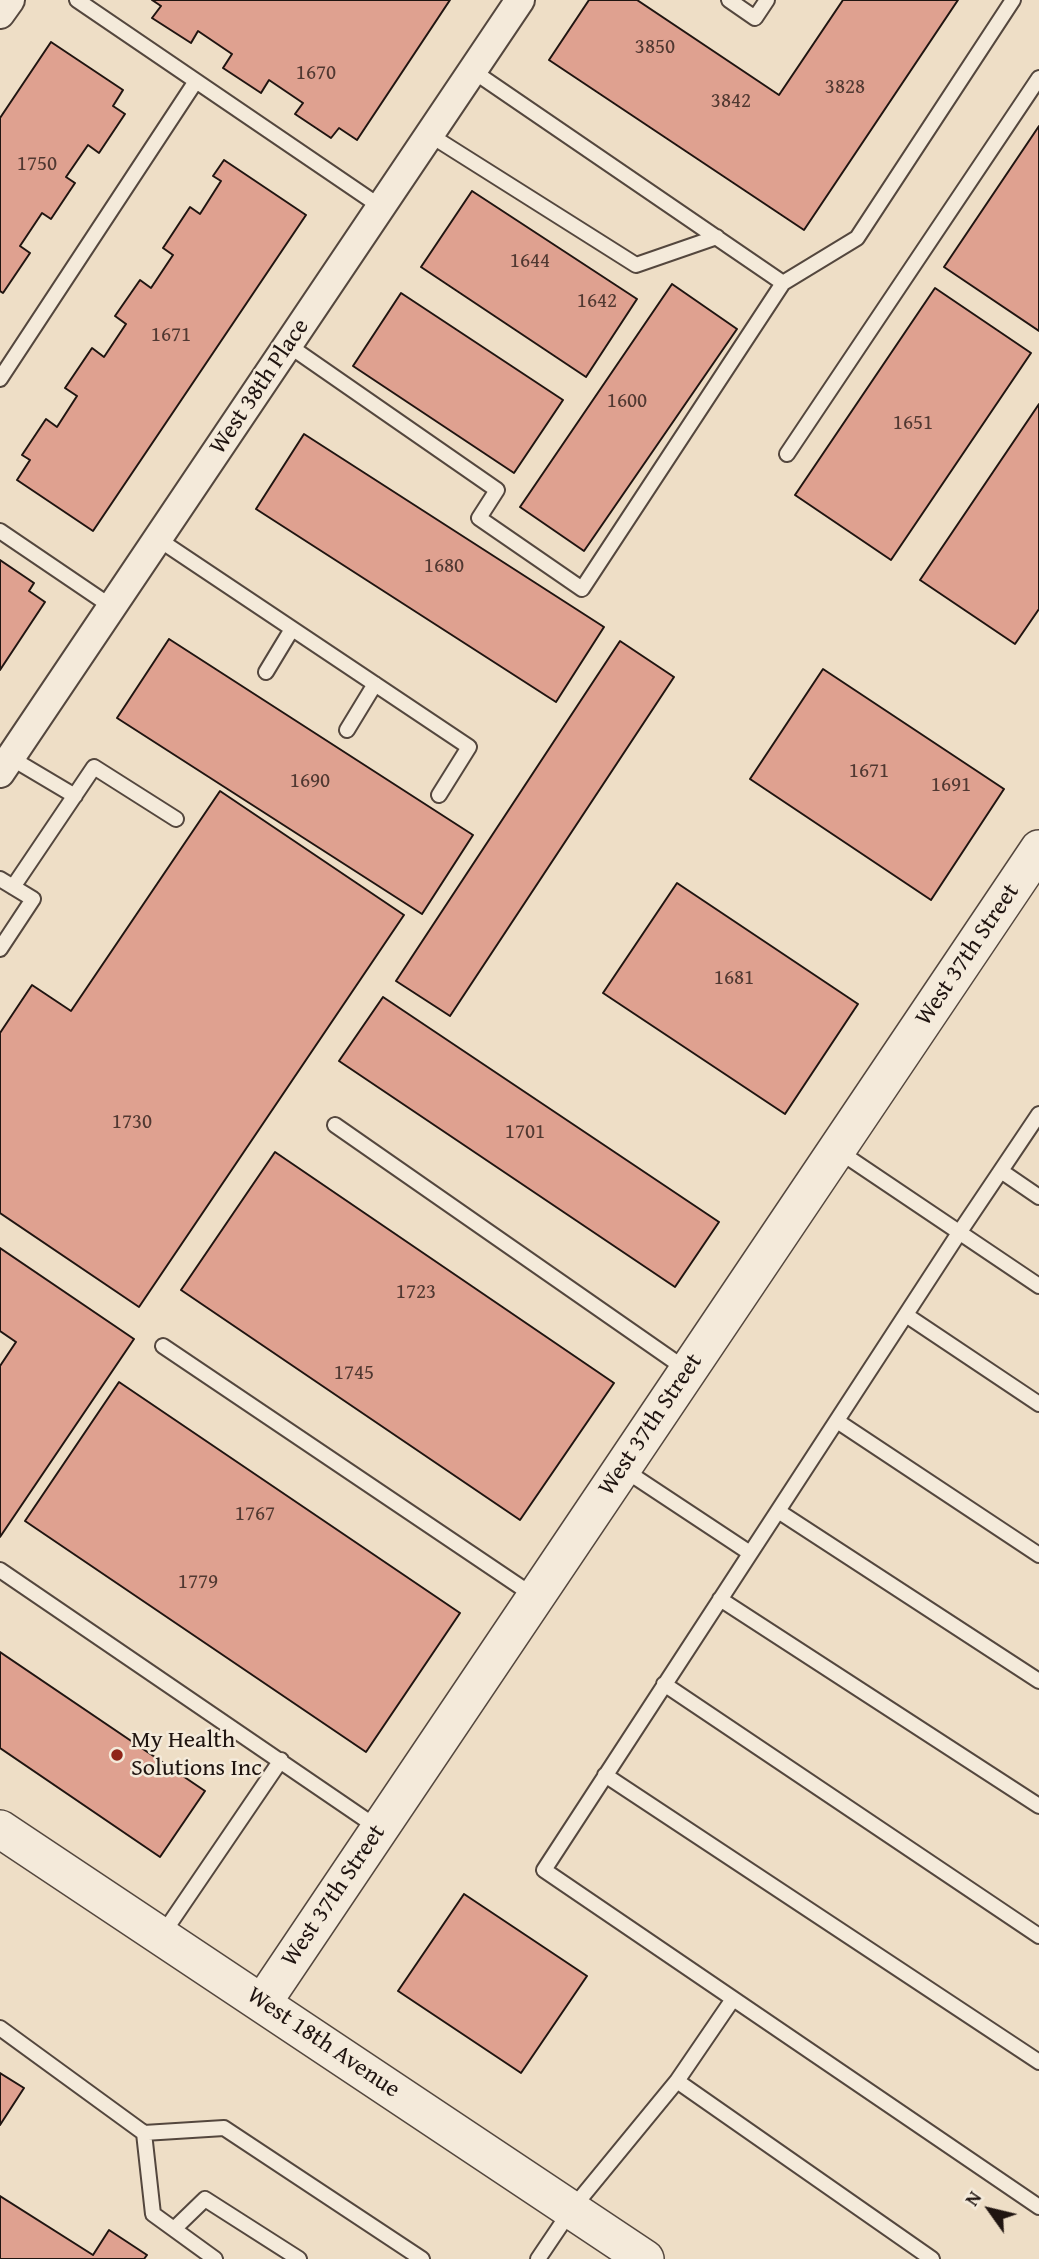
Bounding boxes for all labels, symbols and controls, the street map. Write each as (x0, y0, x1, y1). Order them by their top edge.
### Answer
house number: 3850 (635, 35, 675, 61)
house number: 1670 (296, 61, 336, 87)
house number: 3828 (825, 75, 865, 101)
house number: 3842 (711, 89, 751, 115)
house number: 1750 (17, 152, 57, 178)
house number: 1644 (510, 249, 550, 275)
house number: 1642 (577, 289, 617, 315)
street label: West 38th Place (204, 314, 316, 460)
house number: 1671 (151, 323, 191, 349)
house number: 1600 (607, 389, 647, 415)
house number: 1651 (893, 411, 933, 437)
house number: 1680 (424, 554, 464, 580)
house number: 1671 (849, 759, 889, 785)
house number: 1690 (290, 769, 330, 795)
house number: 1691 (931, 773, 971, 799)
street label: West 37th Street (910, 879, 1026, 1031)
house number: 1681 (714, 966, 754, 992)
house number: 1730 (112, 1110, 152, 1136)
house number: 1701 (505, 1120, 545, 1146)
house number: 1723 (396, 1280, 436, 1306)
street label: West 37th Street (593, 1349, 709, 1501)
house number: 1745 (334, 1361, 374, 1387)
house number: 1767 (235, 1502, 275, 1528)
house number: 1779 (178, 1570, 218, 1596)
place label: My Health Solutions Inc (131, 1727, 262, 1783)
marker: My Health Solutions Inc (109, 1747, 125, 1763)
street label: West 37th Street (276, 1820, 392, 1972)
street label: West 18th Avenue (241, 1981, 405, 2105)
north arrow (955, 2175, 1025, 2245)
text: N (957, 2185, 988, 2211)

